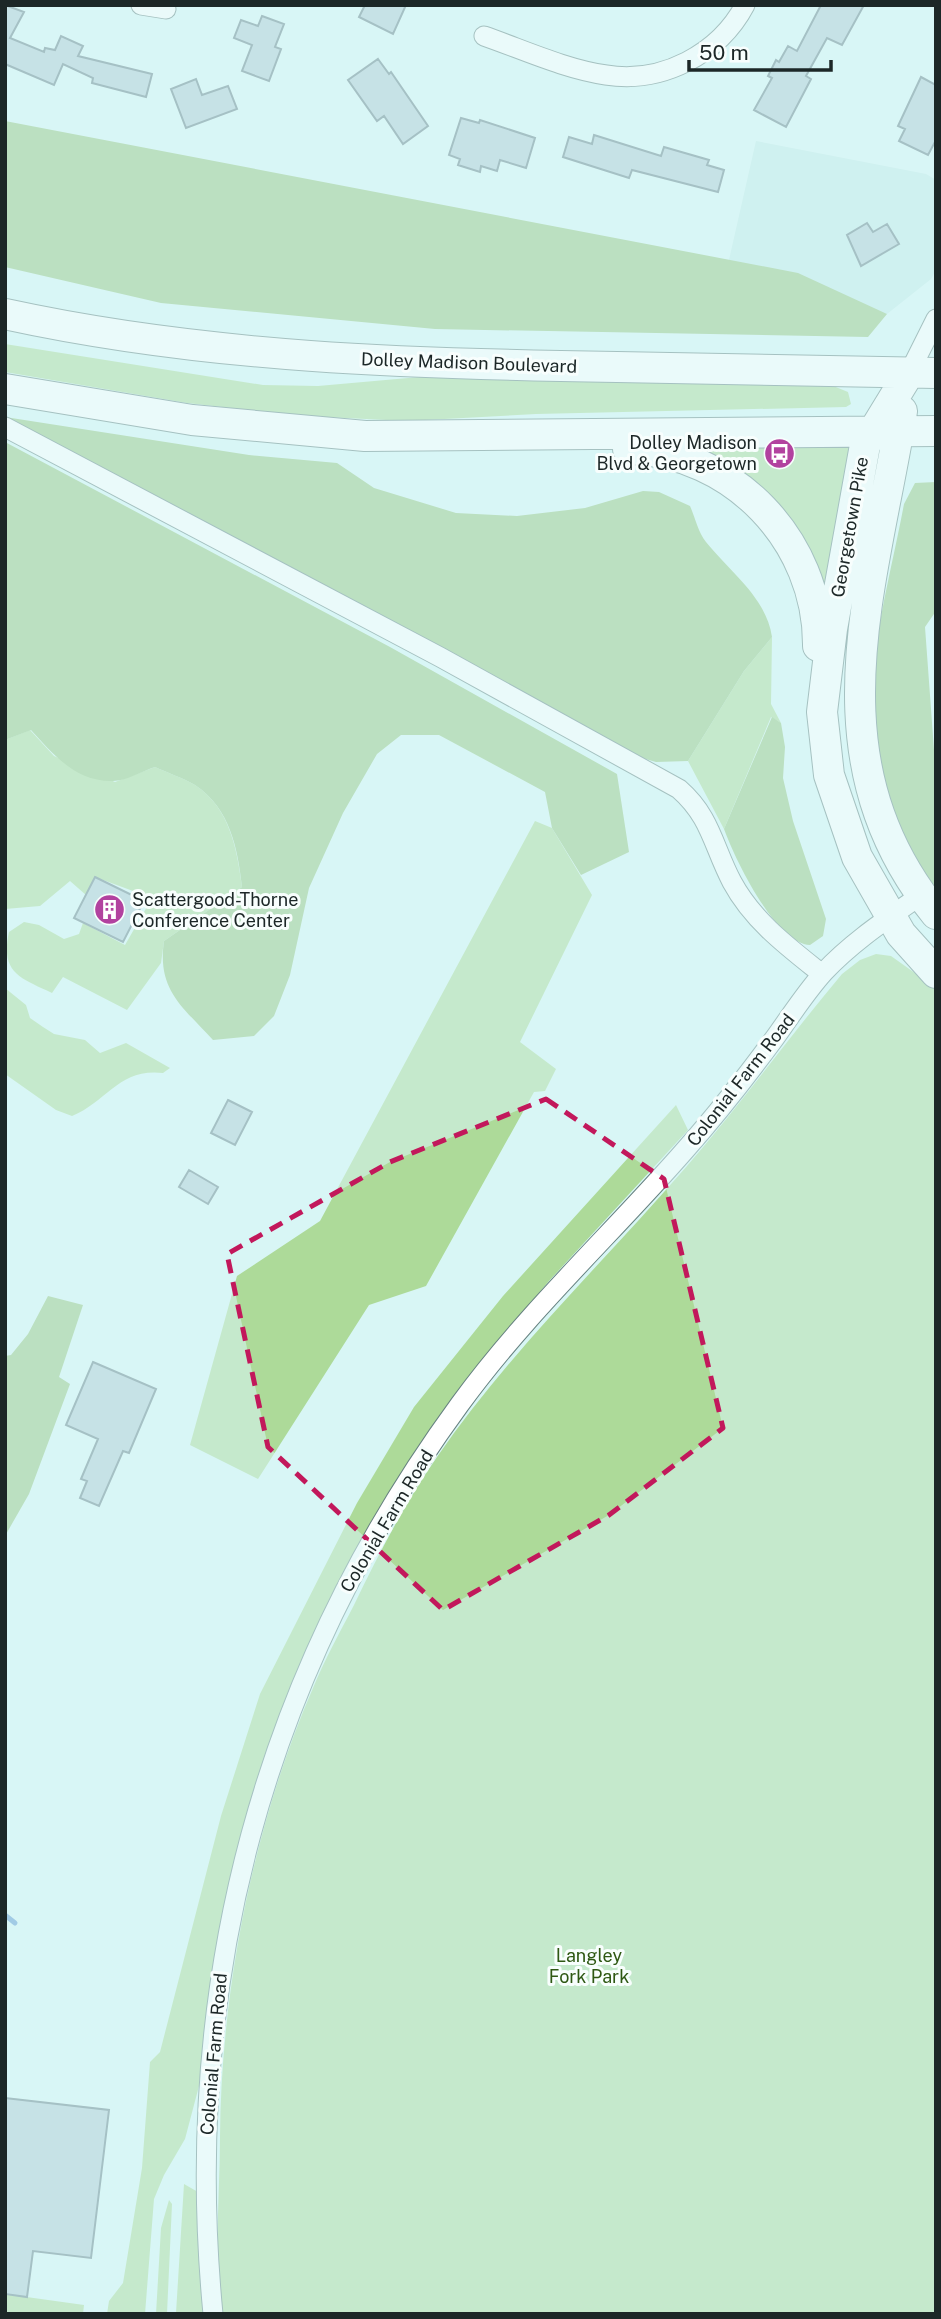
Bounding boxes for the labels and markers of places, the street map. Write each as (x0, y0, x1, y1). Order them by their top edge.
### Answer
place label: Dolley Madison Blvd & Georgetown (596, 432, 757, 474)
bus stop icon: Dolley Madison Blvd & Georgetown (763, 436, 797, 470)
place label: Scattergood-Thorne Conference Center (132, 889, 298, 931)
building icon: Scattergood-Thorne Conference Center (92, 893, 126, 927)

